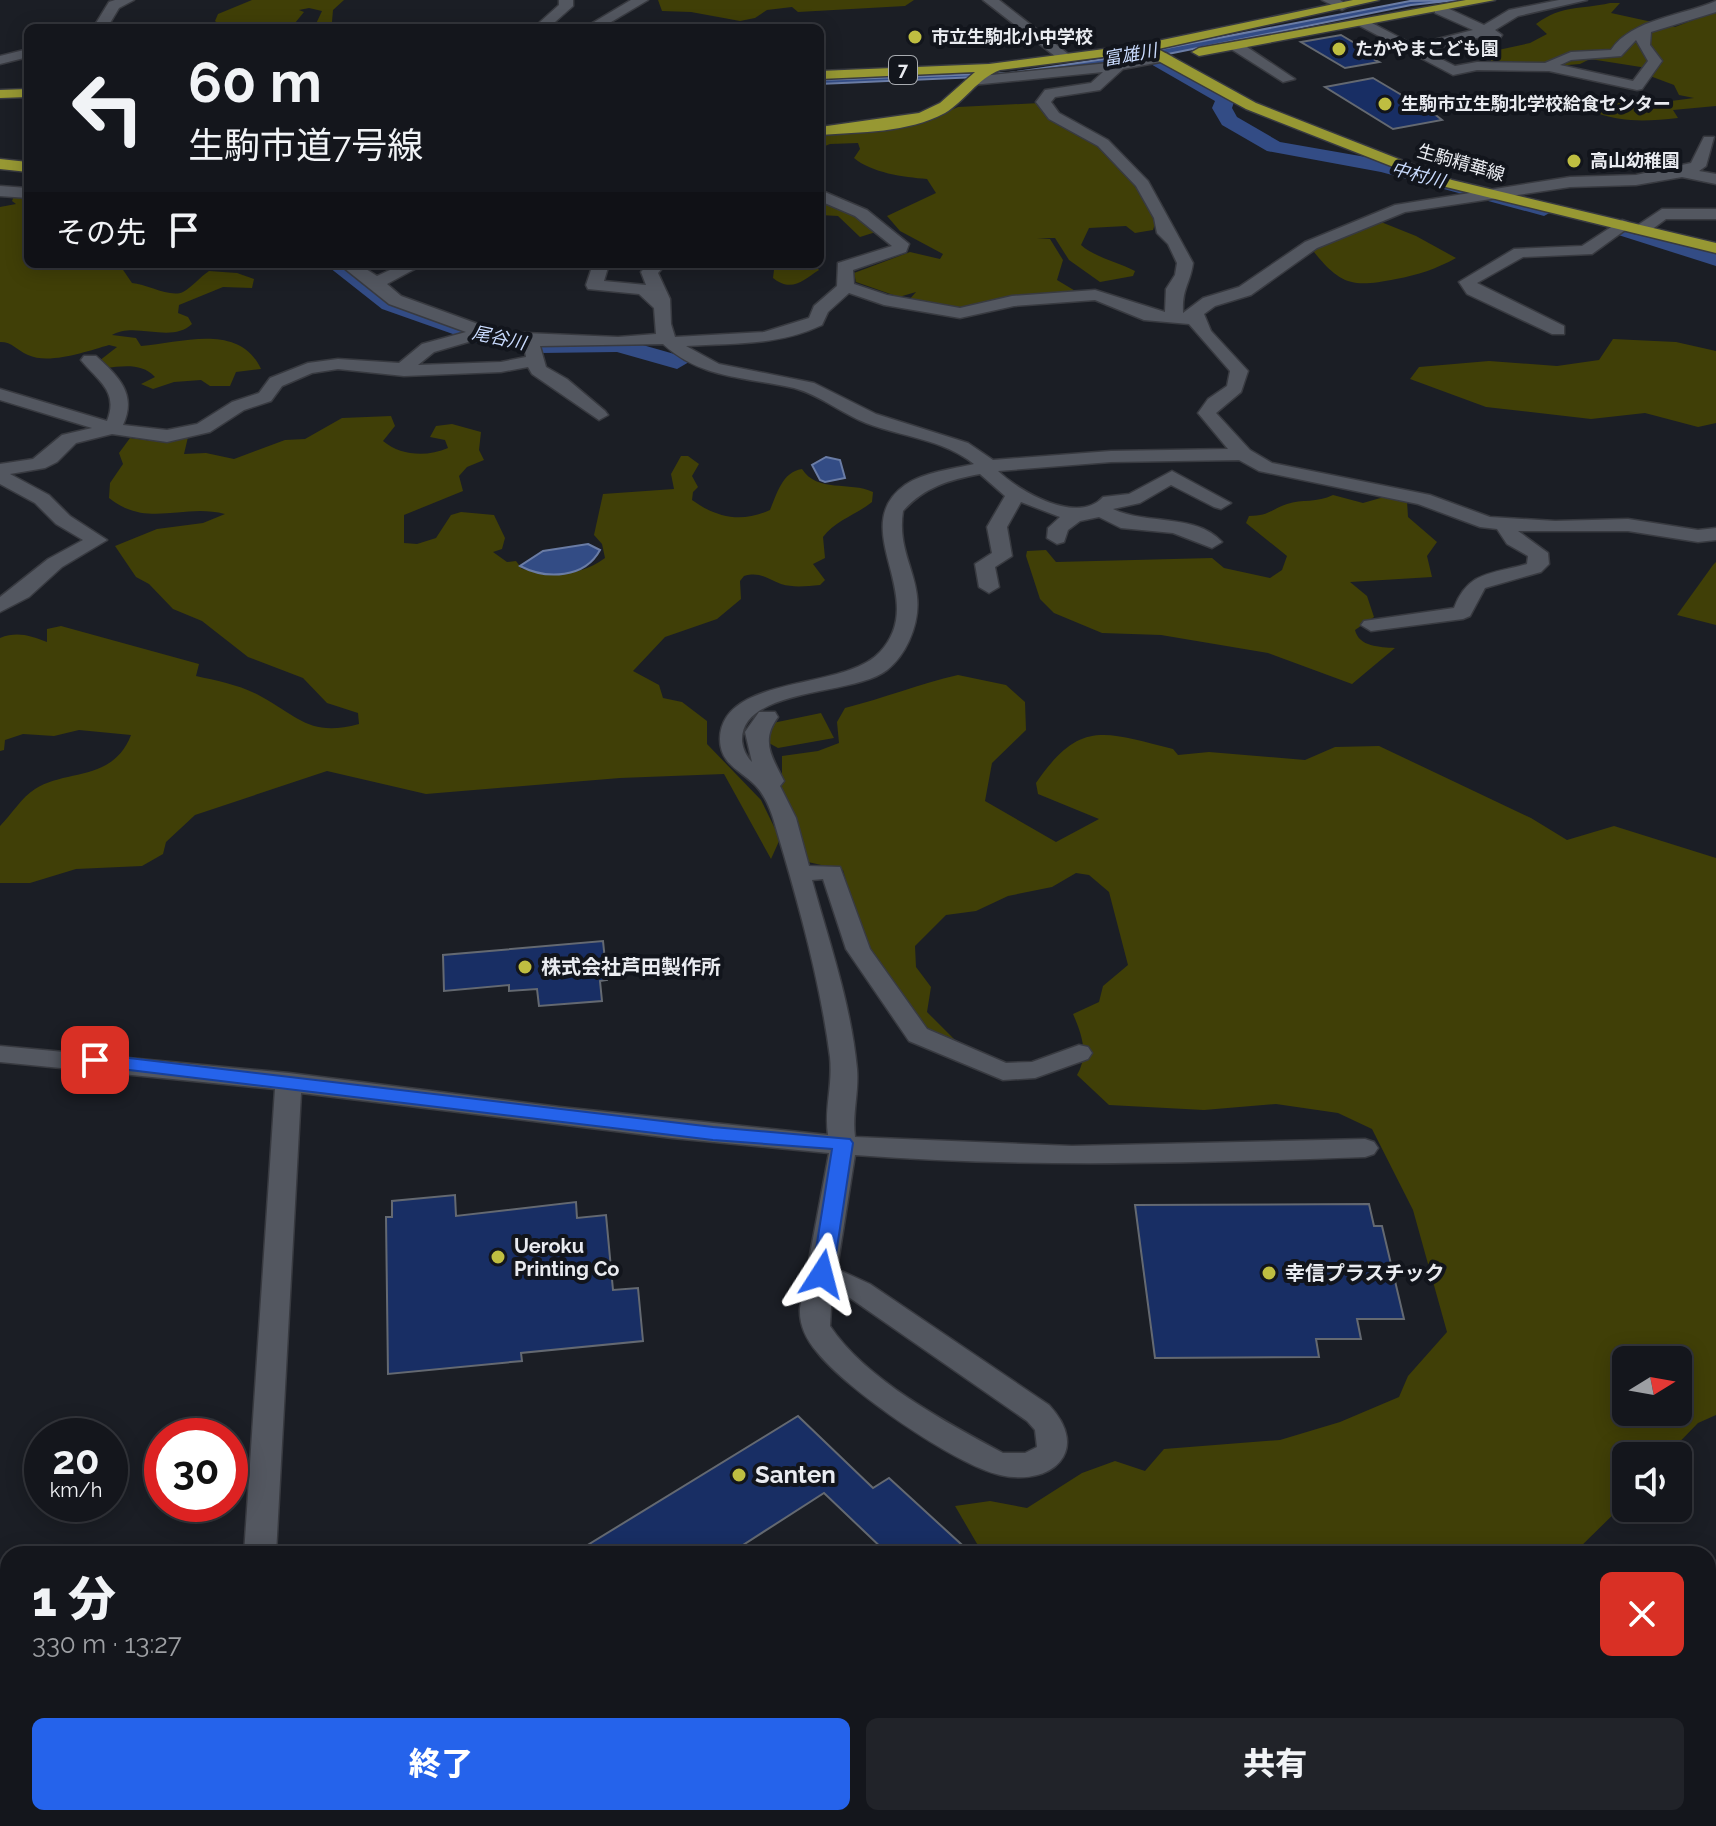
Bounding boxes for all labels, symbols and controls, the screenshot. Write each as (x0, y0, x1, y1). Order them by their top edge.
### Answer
place label: 市立生駒北小中学校 (931, 26, 1093, 47)
marker: 市立生駒北小中学校 (906, 28, 924, 46)
place label: たかやまこども園 (1355, 38, 1499, 59)
water label: 富雄川 (1102, 39, 1160, 70)
marker: たかやまこども園 (1330, 40, 1348, 58)
text: 60 m (188, 49, 322, 115)
icon: left (56, 56, 160, 160)
road number: 7 (889, 56, 917, 84)
place label: 生駒市立生駒北学校給食センター (1401, 93, 1671, 114)
marker: 生駒市立生駒北学校給食センター (1376, 95, 1394, 113)
text: 生駒市道7号線 (188, 124, 423, 166)
street label: 生駒精華線 (1415, 140, 1507, 185)
place label: 高山幼稚園 (1590, 150, 1680, 171)
marker: 高山幼稚園 (1565, 152, 1583, 170)
water label: 中村川 (1389, 157, 1449, 192)
icon: arrive (162, 208, 206, 252)
text: その先 (56, 215, 146, 250)
water label: 尾谷川 (471, 322, 530, 354)
place label: 株式会社芦田製作所 (541, 955, 721, 979)
marker: 株式会社芦田製作所 (516, 958, 534, 976)
pin (61, 1026, 129, 1094)
icon: arrive (73, 1038, 117, 1082)
position arrow (780, 1232, 864, 1316)
place label: Ueroku Printing Co (514, 1234, 619, 1281)
marker: Ueroku Printing Co (489, 1248, 507, 1266)
place label: 幸信プラスチック (1285, 1261, 1445, 1285)
marker: 幸信プラスチック (1260, 1264, 1278, 1282)
north arrow (1612, 1346, 1692, 1426)
map controls (1612, 1346, 1692, 1522)
speed limit sign: 30 (144, 1418, 248, 1522)
text: 20 (52, 1436, 100, 1483)
button: sound (1612, 1442, 1692, 1522)
place label: Santen (755, 1460, 836, 1489)
marker: Santen (730, 1466, 748, 1484)
text: km/h (50, 1478, 102, 1502)
text: 1 分 (32, 1571, 116, 1627)
button: close (1600, 1572, 1684, 1656)
text: 330 m · 13:27 (32, 1629, 182, 1659)
button: 終了 (32, 1718, 850, 1810)
button: 共有 (866, 1718, 1684, 1810)

